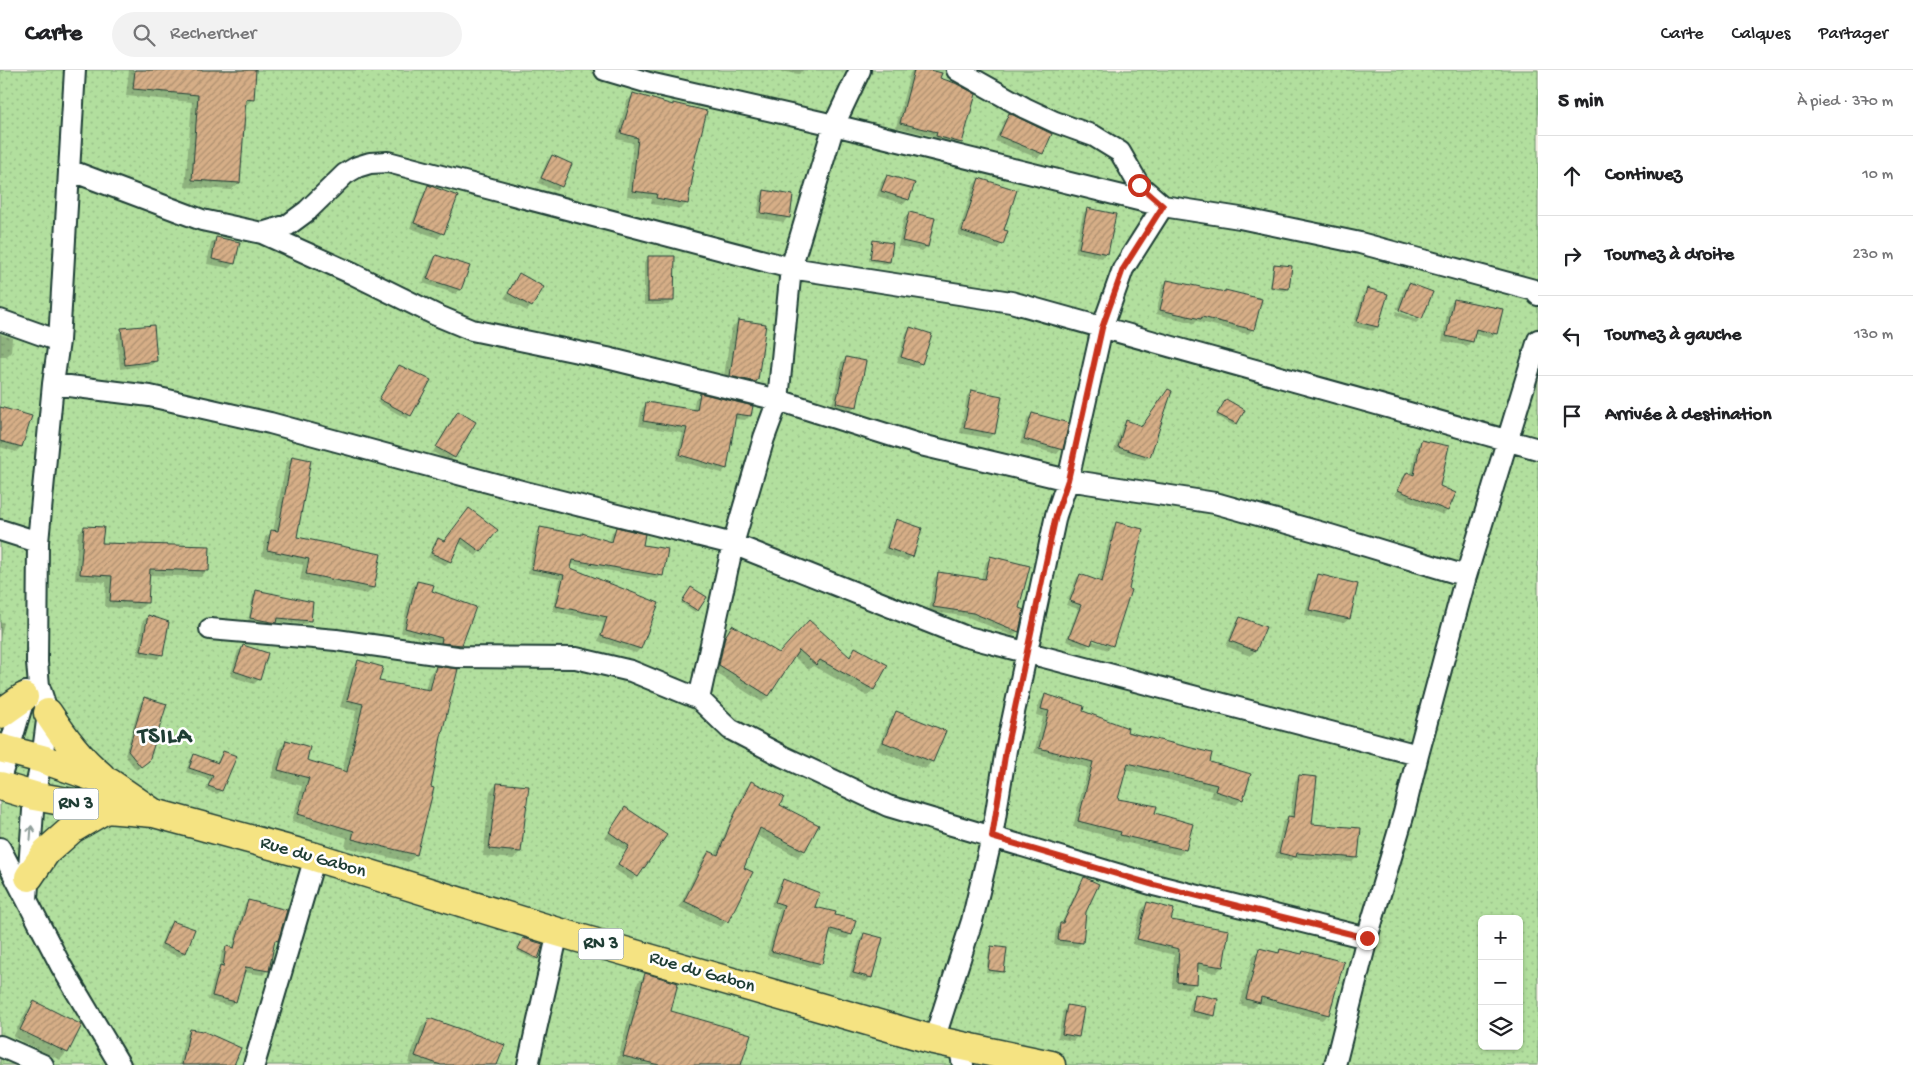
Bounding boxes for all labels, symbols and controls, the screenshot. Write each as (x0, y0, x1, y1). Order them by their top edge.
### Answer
search box (112, 12, 462, 57)
text: Carte (25, 20, 82, 49)
icon: search (130, 21, 158, 49)
text: Rechercher (170, 23, 256, 46)
text: Carte (1661, 24, 1704, 45)
text: Calques (1732, 24, 1790, 45)
text: Partager (1818, 24, 1888, 45)
text: 5 min (1558, 90, 1603, 115)
text: À pied · 370 m (1797, 93, 1893, 112)
icon: ahead (1558, 162, 1586, 190)
text: Continuez (1605, 164, 1682, 187)
text: 10 m (1862, 166, 1893, 185)
route start (1128, 174, 1151, 197)
icon: right (1558, 242, 1586, 270)
text: Tournez à droite (1605, 244, 1734, 267)
text: 230 m (1853, 246, 1893, 265)
icon: left (1558, 322, 1586, 350)
text: Tournez à gauche (1605, 324, 1741, 347)
text: 130 m (1854, 326, 1893, 345)
icon: arrive (1558, 402, 1586, 430)
text: Arrivée à destination (1605, 404, 1771, 427)
district label: TSILA (136, 723, 193, 752)
road number: RN 3 (54, 789, 98, 820)
one-way arrow (26, 826, 35, 842)
street label: Rue du Gabon (257, 832, 369, 884)
map controls (1478, 915, 1523, 1050)
button: + (1478, 915, 1523, 960)
route end (1356, 927, 1379, 950)
road number: RN 3 (578, 929, 624, 960)
street label: Rue du Gabon (646, 947, 758, 999)
button: − (1478, 960, 1523, 1005)
button: layers (1478, 1005, 1523, 1050)

